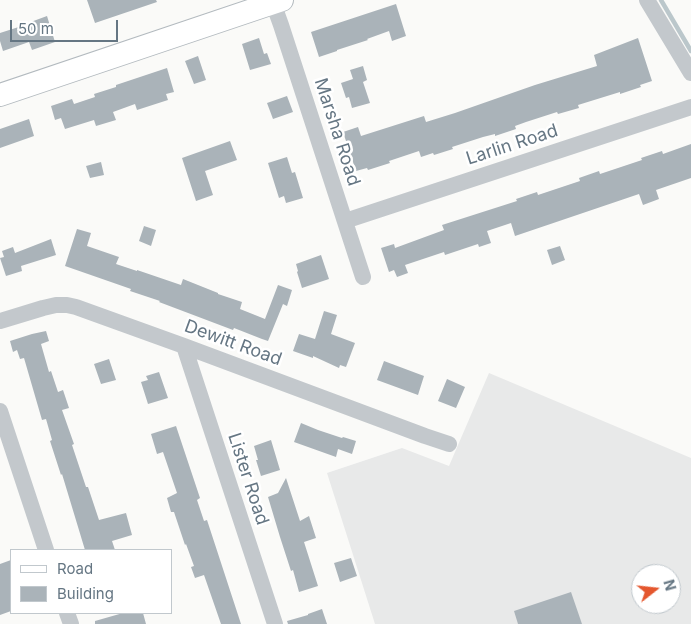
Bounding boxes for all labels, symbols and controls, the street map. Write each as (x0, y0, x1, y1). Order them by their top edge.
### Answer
scale bar (12, 10, 120, 42)
text: 50 m (18, 19, 54, 38)
street label: Marsha Road (309, 75, 365, 189)
street label: Larlin Road (463, 120, 561, 170)
street label: Dewitt Road (181, 315, 285, 371)
street label: Lister Road (223, 430, 273, 528)
legend (10, 549, 172, 614)
text: Road (57, 559, 93, 578)
north arrow (631, 564, 681, 614)
text: N (660, 578, 680, 592)
text: Building (57, 584, 114, 603)

